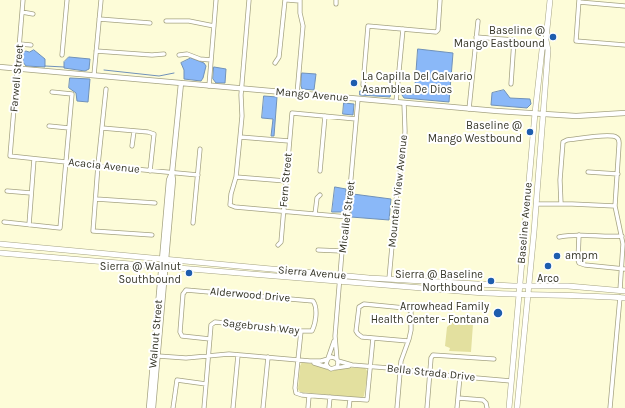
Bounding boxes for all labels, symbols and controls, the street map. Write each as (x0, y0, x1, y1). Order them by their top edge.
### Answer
place label: Baseline @ Mango Eastbound (454, 24, 545, 50)
marker: Baseline @ Mango Eastbound (548, 32, 558, 42)
street label: Farwell Street (7, 43, 27, 113)
place label: La Capilla Del Calvario Asamblea De Dios (362, 70, 472, 96)
marker: La Capilla Del Calvario Asamblea De Dios (349, 78, 359, 88)
street label: Mango Avenue (275, 85, 349, 105)
place label: Baseline @ Mango Westbound (428, 119, 522, 145)
marker: Baseline @ Mango Westbound (525, 127, 535, 137)
street label: Mountain View Avenue (386, 134, 410, 248)
street label: Fern Street (277, 152, 295, 208)
street label: Acacia Avenue (68, 156, 140, 176)
street label: Micallef Street (336, 180, 358, 254)
street label: Baseline Avenue (515, 182, 535, 264)
place label: ampm (565, 249, 598, 263)
marker: ampm (552, 251, 562, 261)
place label: Sierra @ Walnut Southbound (100, 260, 181, 286)
marker: Arco (543, 261, 553, 271)
street label: Sierra Avenue (277, 263, 347, 283)
marker: Sierra @ Walnut Southbound (184, 268, 194, 278)
place label: Sierra @ Baseline Northbound (395, 268, 483, 294)
place label: Arco (537, 272, 559, 286)
marker: Sierra @ Baseline Northbound (486, 276, 496, 286)
street label: Alderwood Drive (209, 285, 291, 305)
street label: Walnut Street (146, 299, 166, 369)
place label: Arrowhead Family Health Center - Fontana (371, 300, 489, 326)
marker: Arrowhead Family Health Center - Fontana (492, 307, 504, 319)
street label: Sagebrush Way (222, 316, 300, 338)
street label: Bella Strada Drive (386, 362, 476, 384)

